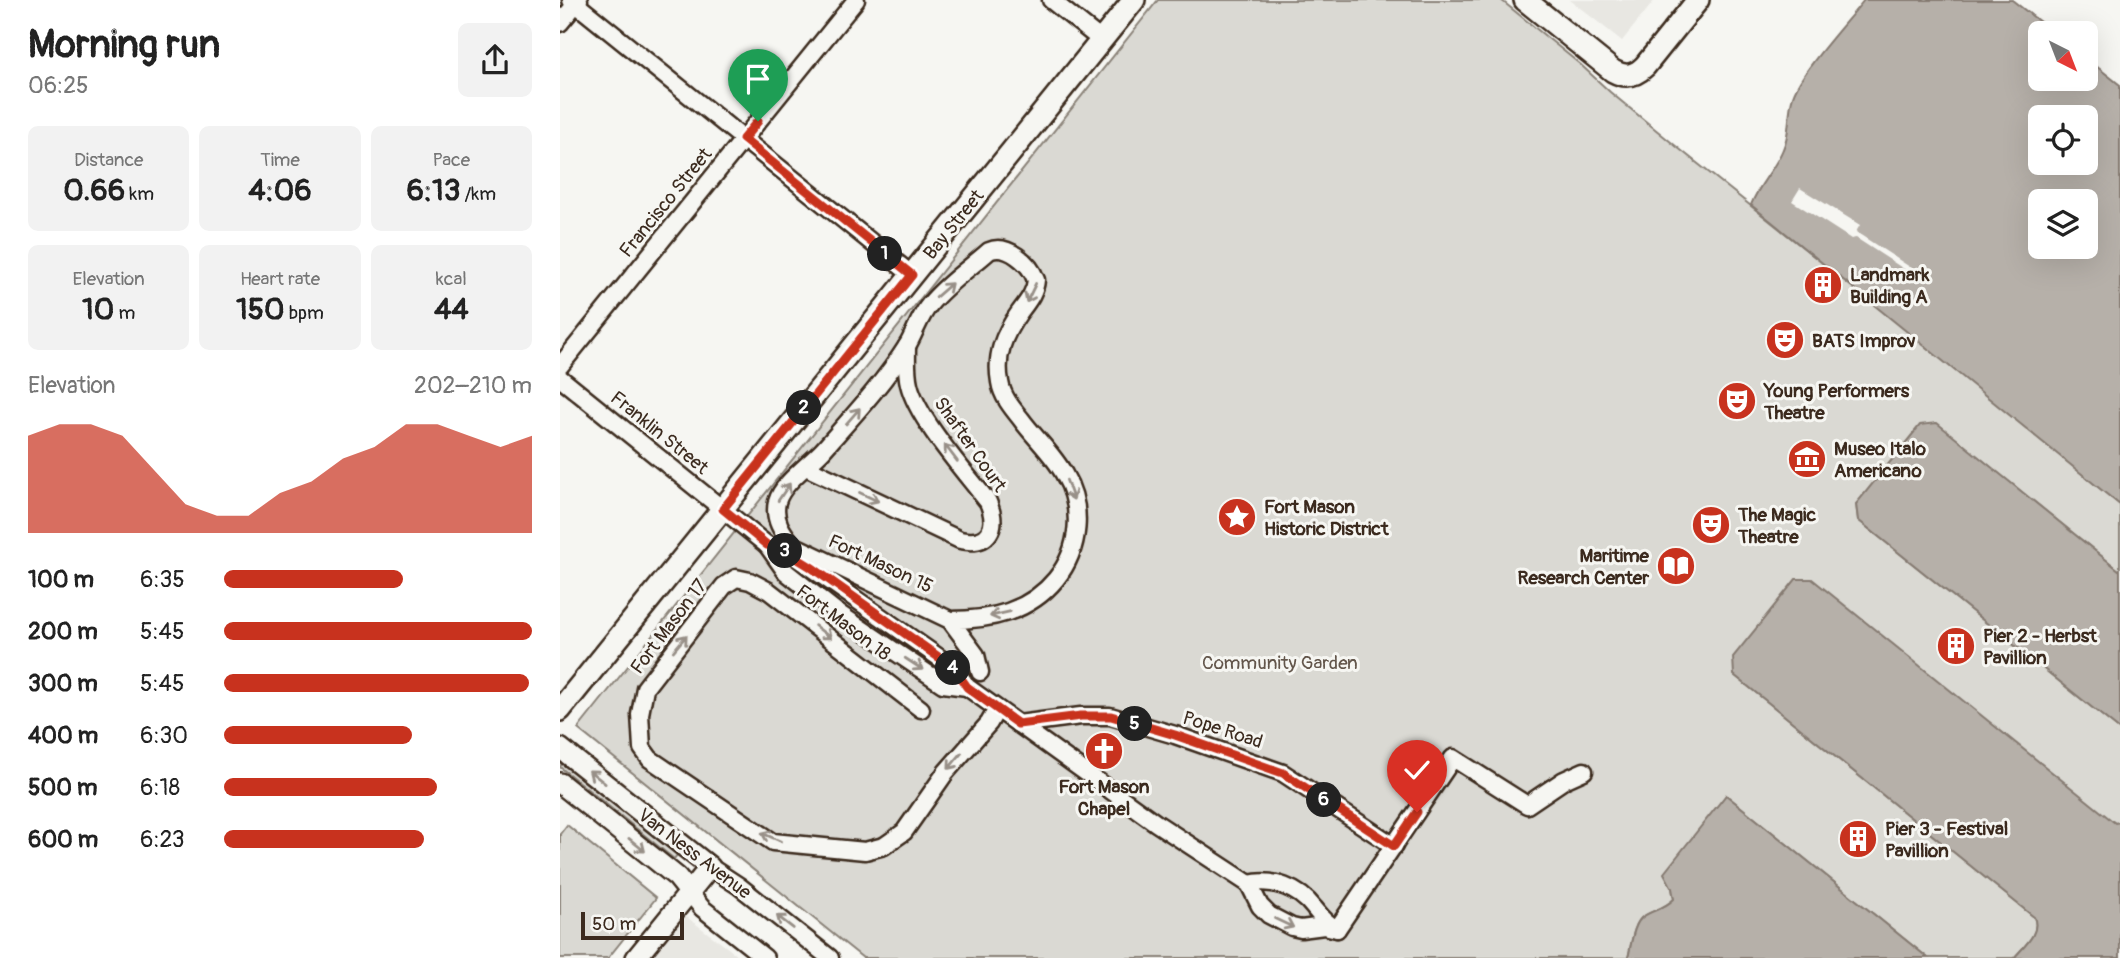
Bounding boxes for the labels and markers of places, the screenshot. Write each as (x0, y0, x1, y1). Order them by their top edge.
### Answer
pin (728, 49, 788, 121)
pin: 1 (868, 236, 902, 272)
place label: Landmark Building A (1850, 263, 1931, 309)
building icon: Landmark Building A (1802, 264, 1844, 306)
theatre icon: BATS Improv (1764, 319, 1806, 361)
place label: BATS Improv (1812, 329, 1916, 353)
place label: Young Performers Theatre (1763, 379, 1910, 425)
theatre icon: Young Performers Theatre (1716, 380, 1758, 422)
pin: 2 (786, 390, 822, 426)
place label: Museo Italo Americano (1834, 437, 1927, 483)
museum icon: Museo Italo Americano (1786, 438, 1828, 480)
place label: Fort Mason Historic District (1264, 495, 1390, 541)
place icon: Fort Mason Historic District (1216, 496, 1258, 538)
place label: The Magic Theatre (1737, 503, 1816, 549)
theatre icon: The Magic Theatre (1690, 504, 1732, 546)
pin: 3 (768, 534, 803, 568)
place label: Maritime Research Center (1517, 544, 1650, 590)
library icon: Maritime Research Center (1655, 545, 1697, 587)
place label: Pier 2 - Herbst Pavillion (1983, 624, 2098, 670)
building icon: Pier 2 - Herbst Pavillion (1935, 625, 1977, 667)
pin: 4 (936, 650, 970, 686)
pin: 5 (1118, 706, 1152, 742)
church icon: Fort Mason Chapel (1083, 730, 1125, 772)
pin (1387, 740, 1447, 812)
place label: Fort Mason Chapel (1058, 775, 1150, 821)
pin: 6 (1306, 782, 1342, 818)
place label: Pier 3 - Festival Pavillion (1885, 817, 2008, 863)
building icon: Pier 3 - Festival Pavillion (1837, 818, 1879, 860)

